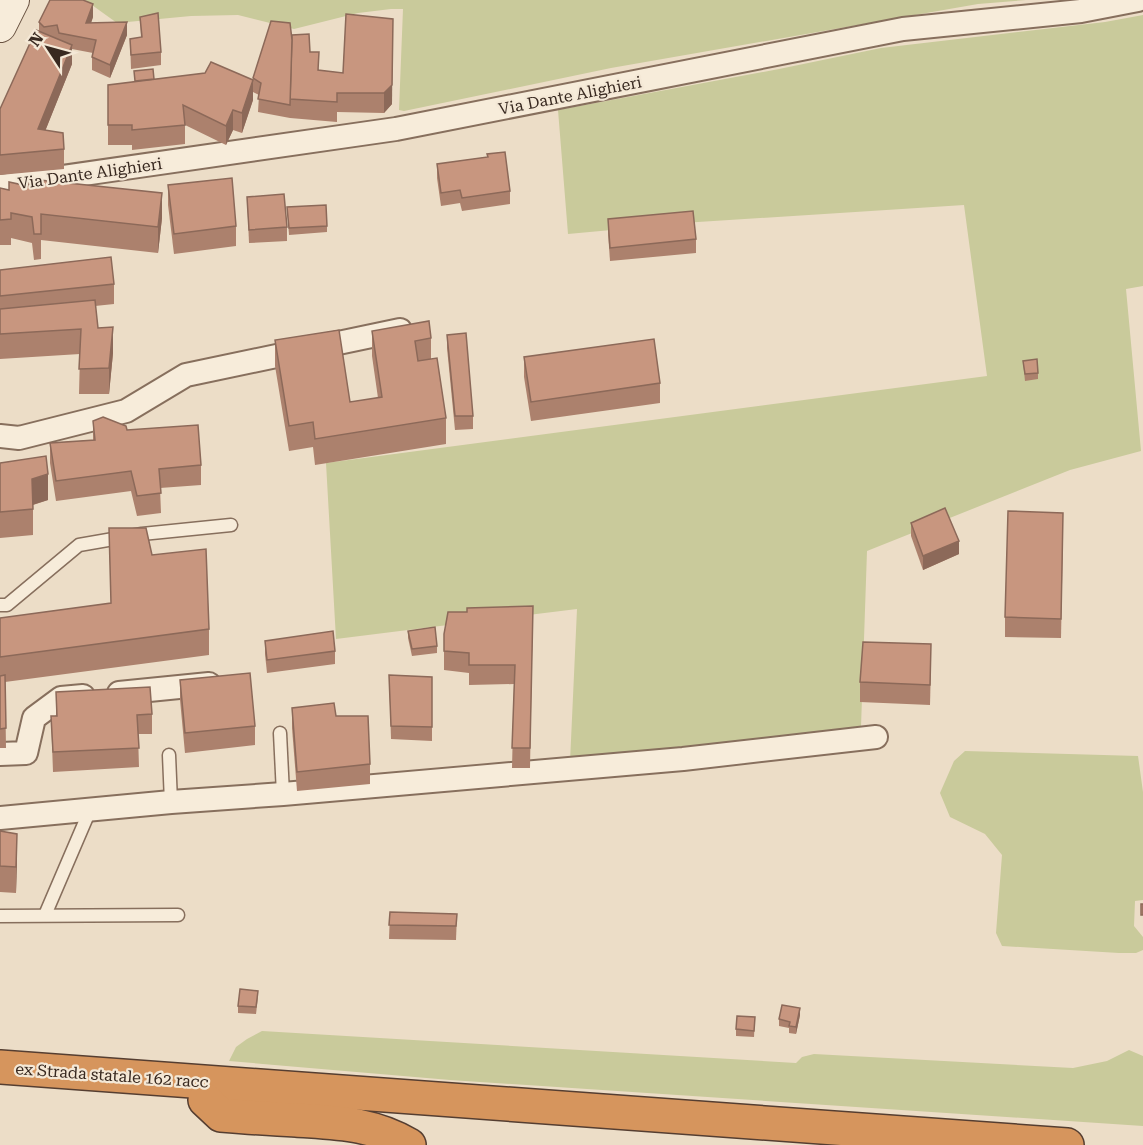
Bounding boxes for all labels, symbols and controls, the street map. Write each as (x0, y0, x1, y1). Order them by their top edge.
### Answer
north arrow (18, 18, 78, 78)
text: N (25, 29, 48, 50)
street label: Via Dante Alighieri (497, 72, 643, 119)
street label: Via Dante Alighieri (17, 154, 163, 193)
street label: ex Strada statale 162 racc (15, 1059, 209, 1092)

